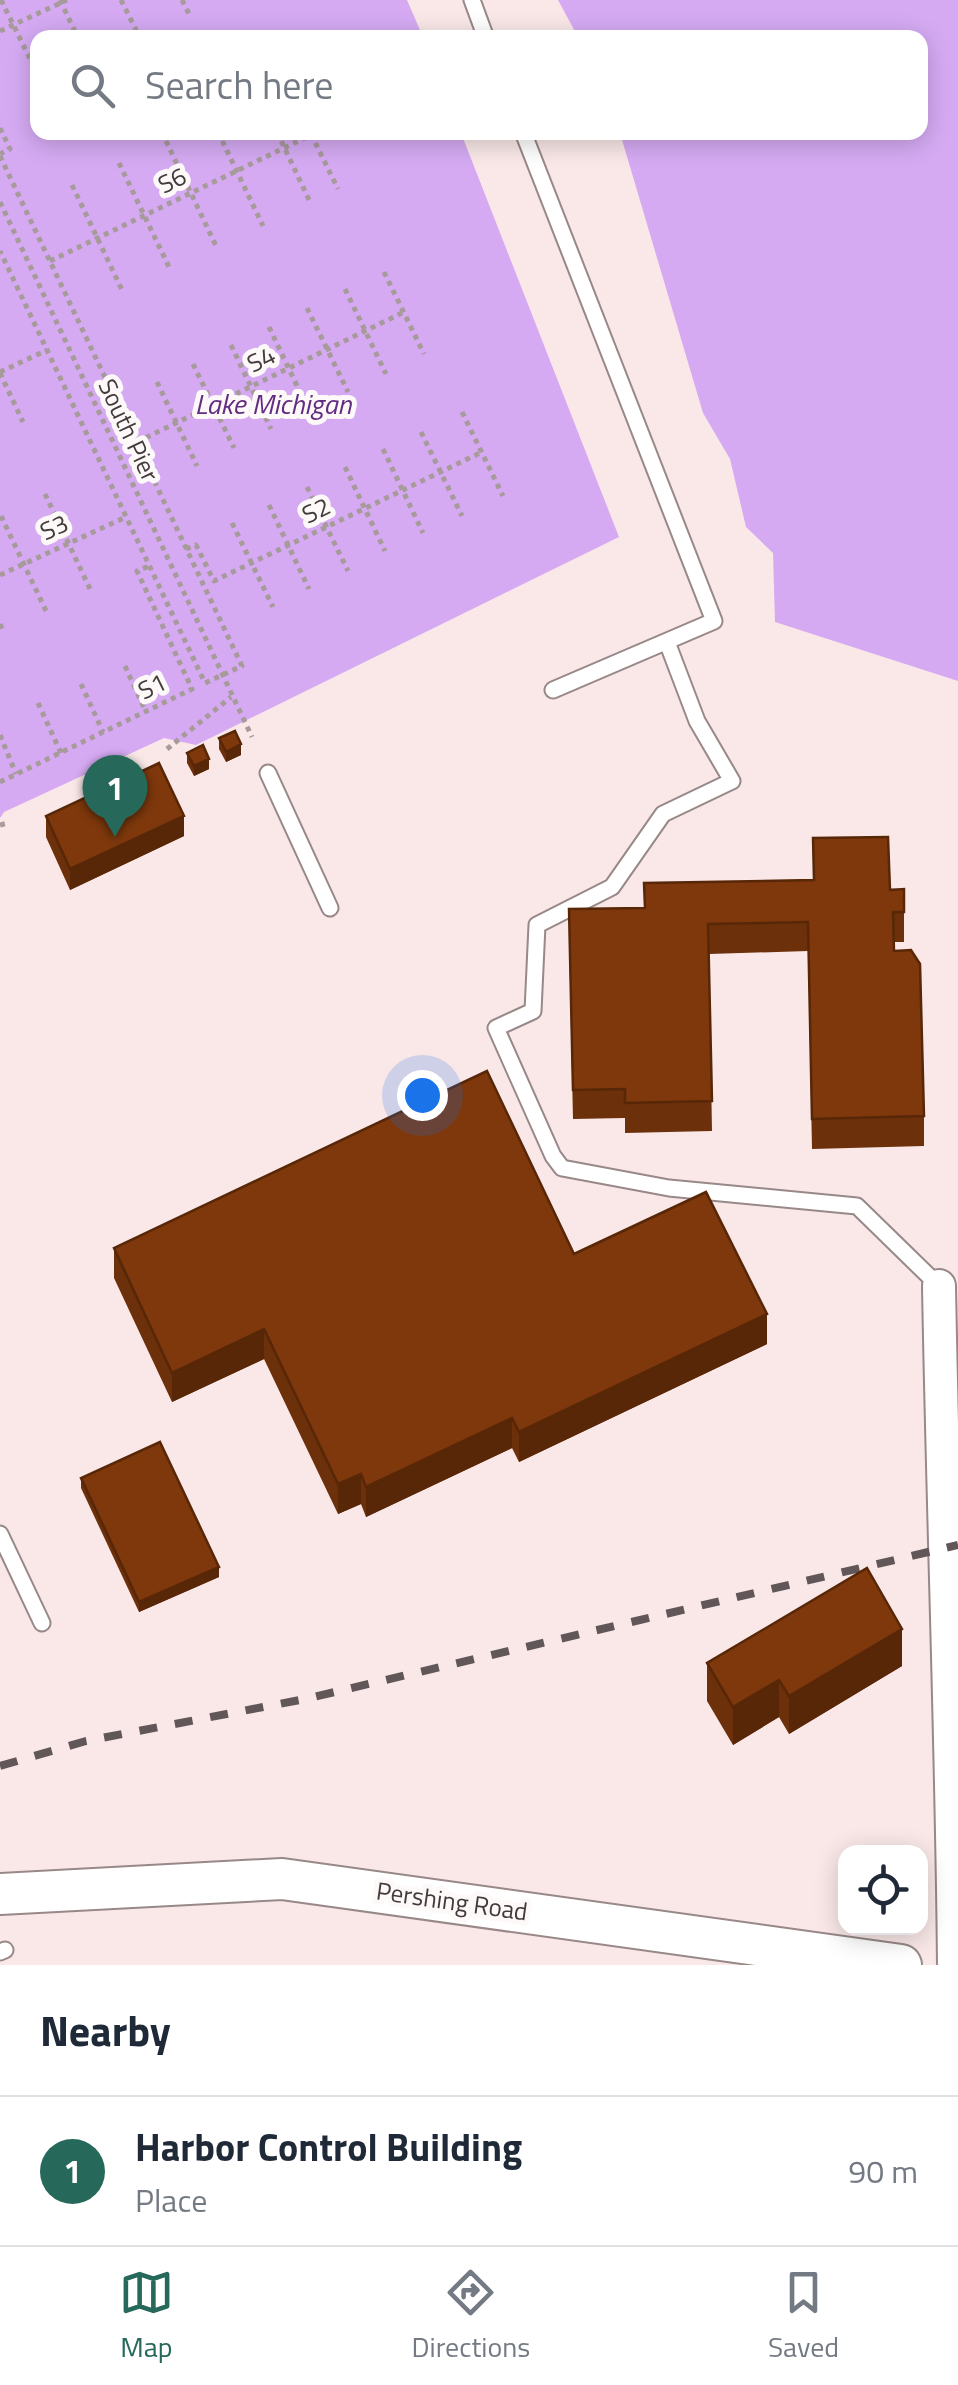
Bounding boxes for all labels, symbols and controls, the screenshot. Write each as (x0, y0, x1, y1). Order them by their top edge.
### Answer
search box (30, 30, 928, 140)
text: Search here (145, 56, 333, 114)
icon: search (65, 58, 120, 113)
street label: S6 (151, 157, 193, 203)
street label: S4 (240, 336, 282, 382)
street label: South Pier (89, 372, 169, 488)
water label: Lake Michigan (195, 382, 352, 425)
street label: S2 (295, 487, 337, 533)
street label: S3 (33, 504, 75, 550)
street label: S1 (131, 663, 173, 709)
pin: 1 (82, 754, 148, 837)
your location (397, 1070, 448, 1121)
map controls (838, 1845, 928, 1935)
button: locate (838, 1845, 928, 1935)
street label: Pershing Road (374, 1872, 530, 1930)
text: Nearby (40, 1998, 171, 2062)
text: Harbor Control Building (135, 2118, 522, 2176)
text: 1 (64, 2147, 81, 2195)
text: 90 m (848, 2147, 918, 2195)
text: Place (135, 2176, 207, 2224)
tab: Map (119, 2265, 174, 2368)
tab: Directions (412, 2265, 530, 2368)
tab: Saved (768, 2265, 839, 2368)

